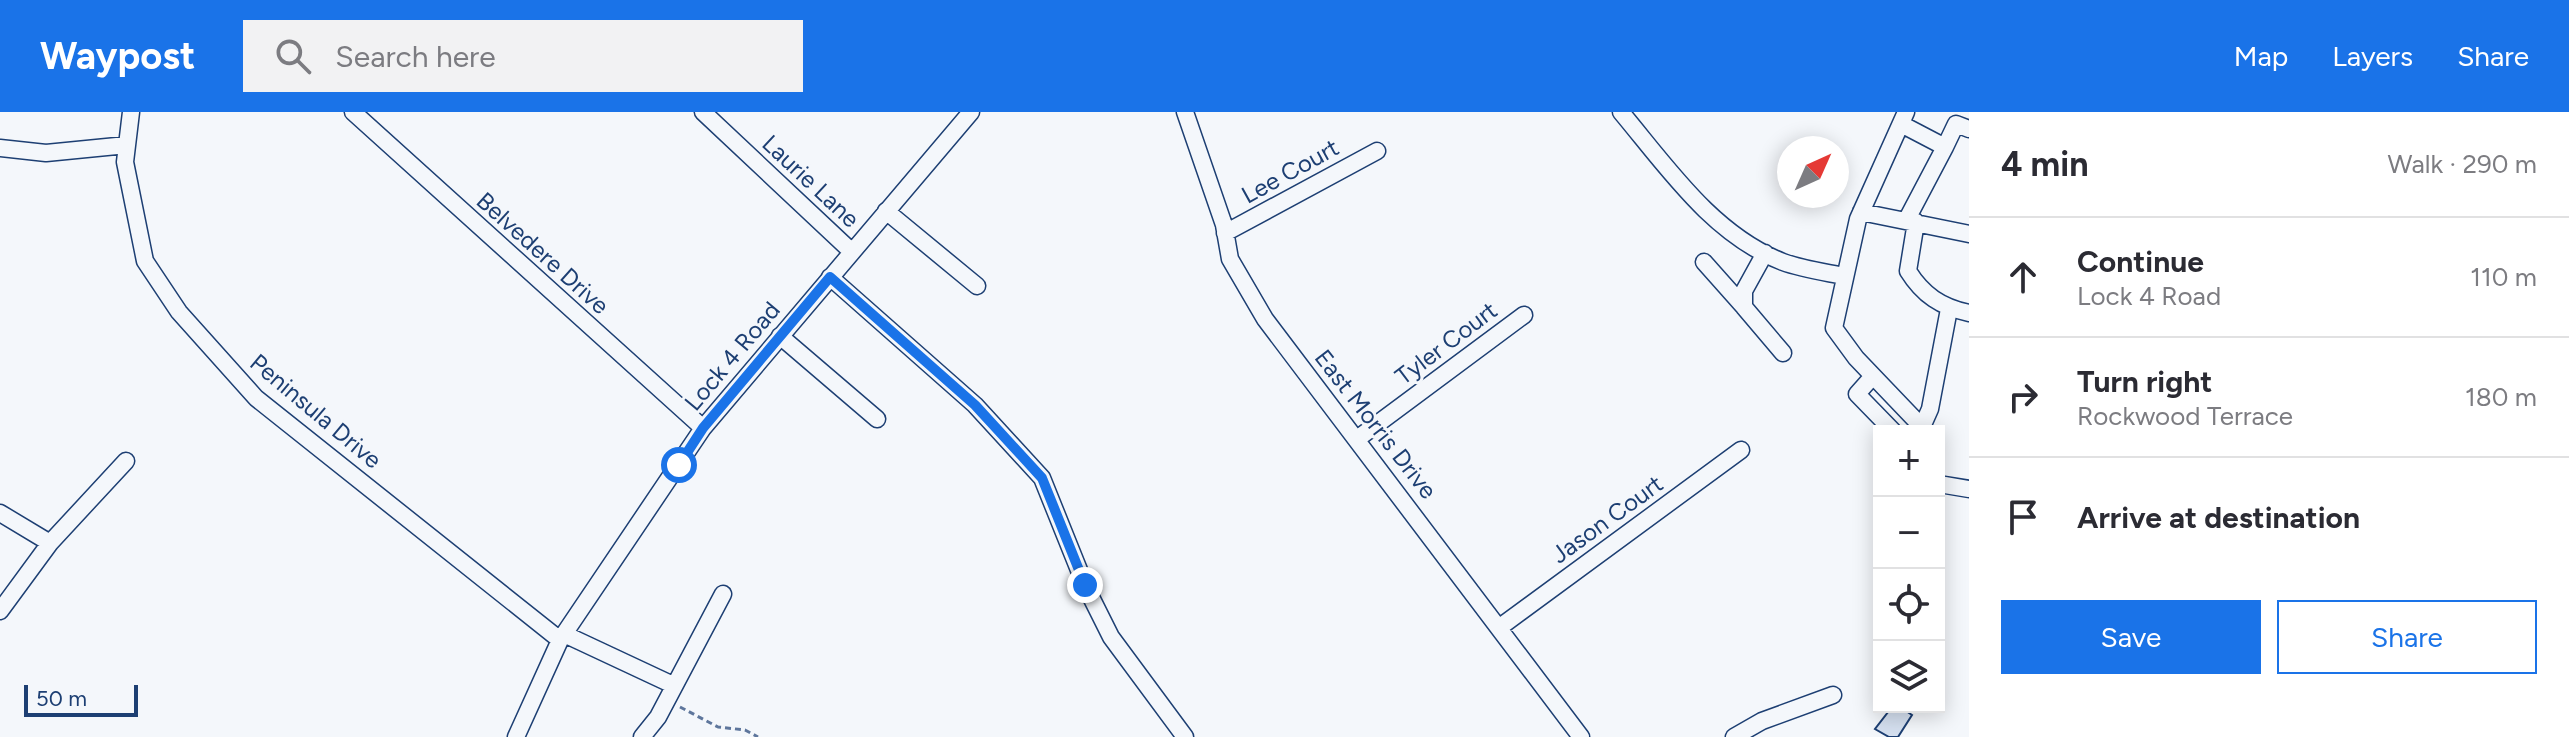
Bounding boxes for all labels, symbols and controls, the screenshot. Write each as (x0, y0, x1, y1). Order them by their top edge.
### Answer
search box (243, 20, 803, 92)
text: Waypost (40, 33, 195, 79)
icon: search (271, 34, 315, 78)
text: Search here (335, 38, 496, 75)
text: Map (2234, 39, 2288, 73)
text: Layers (2332, 39, 2413, 73)
text: Share (2457, 39, 2529, 73)
street label: Laurie Lane (756, 129, 866, 233)
street label: Lee Court (1236, 133, 1344, 209)
north arrow (1777, 136, 1849, 208)
text: 4 min (2001, 144, 2088, 185)
text: Walk · 290 m (2388, 148, 2537, 180)
street label: Belvedere Drive (471, 186, 615, 320)
text: Continue (2077, 243, 2204, 280)
icon: ahead (2001, 255, 2045, 299)
text: 110 m (2470, 261, 2537, 293)
text: Lock 4 Road (2077, 280, 2221, 312)
street label: Tyler Court (1389, 295, 1503, 391)
street label: Lock 4 Road (678, 296, 786, 416)
street label: East Morris Drive (1309, 344, 1443, 504)
street label: Peninsula Drive (244, 348, 388, 474)
text: Turn right (2077, 363, 2212, 400)
icon: right (2001, 375, 2045, 419)
text: 180 m (2465, 381, 2537, 413)
text: Rockwood Terrace (2077, 400, 2293, 432)
map controls (1873, 425, 1945, 713)
button: + (1873, 425, 1945, 497)
route start (661, 447, 697, 483)
street label: Jason Court (1546, 469, 1668, 569)
icon: arrive (2001, 495, 2045, 539)
button: − (1873, 497, 1945, 569)
text: Arrive at destination (2077, 499, 2360, 536)
route end (1067, 567, 1103, 603)
button: locate (1873, 569, 1945, 641)
button: Save (2001, 600, 2261, 674)
button: Share (2277, 600, 2537, 674)
button: layers (1873, 641, 1945, 713)
scale bar (24, 681, 138, 717)
text: 50 m (36, 685, 87, 712)

